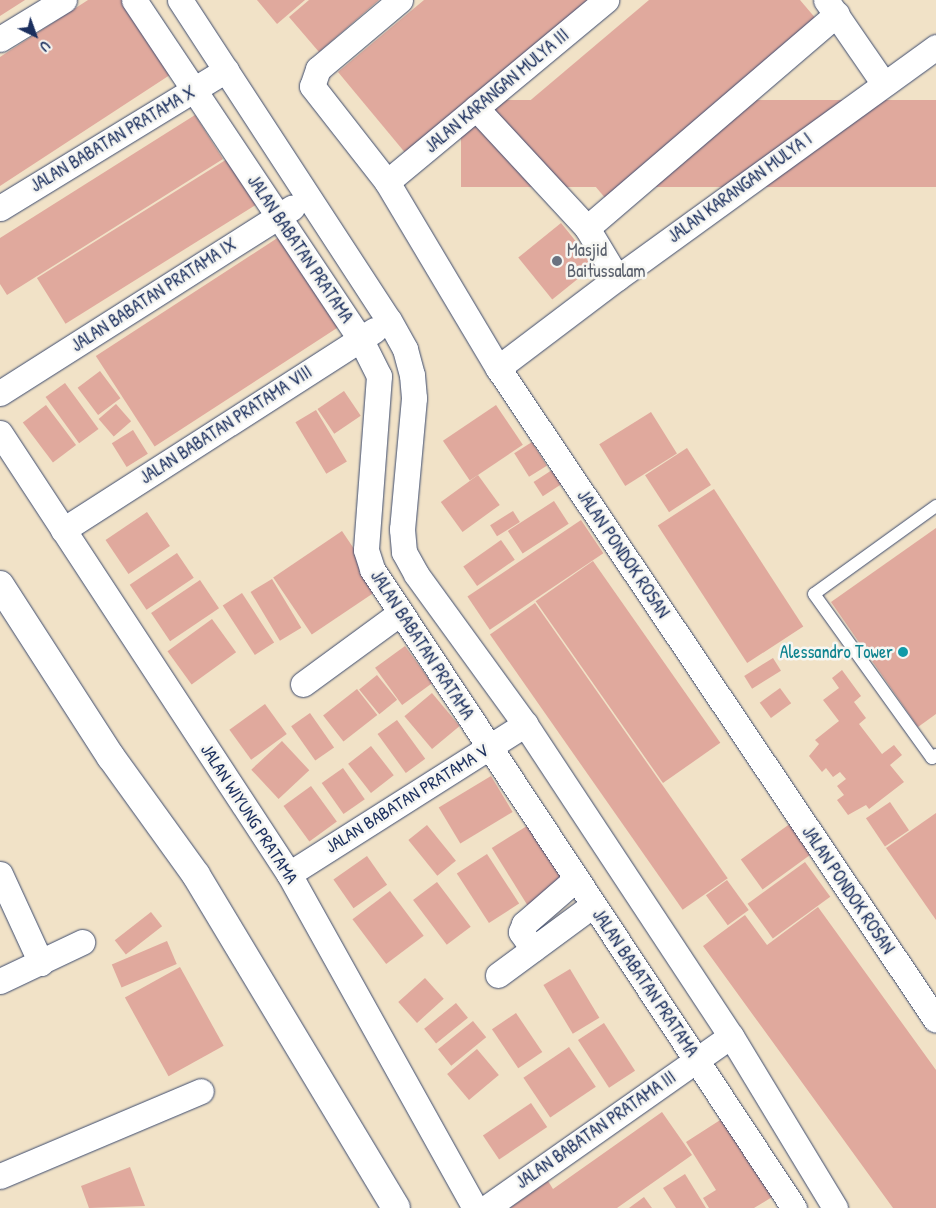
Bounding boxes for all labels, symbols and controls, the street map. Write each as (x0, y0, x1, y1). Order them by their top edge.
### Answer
north arrow (10, 10, 60, 60)
street label: JALAN KARANGAN MULYA III (421, 24, 573, 158)
text: U (36, 37, 55, 56)
street label: JALAN BABATAN PRATAMA X (27, 81, 199, 197)
street label: JALAN KARANGAN MULYA I (664, 128, 816, 248)
street label: JALAN BABATAN PRATAMA (242, 171, 358, 327)
street label: JALAN BABATAN PRATAMA IX (67, 233, 241, 357)
place label: Masjid Baitussalam (567, 240, 646, 282)
marker: Masjid Baitussalam (551, 255, 563, 267)
street label: JALAN BABATAN PRATAMA VIII (136, 361, 316, 489)
street label: JALAN PONDOK ROSAN (572, 486, 674, 622)
street label: JALAN BABATAN PRATAMA (366, 566, 478, 724)
place label: Alessandro Tower (780, 641, 893, 663)
marker: Alessandro Tower (897, 646, 909, 658)
street label: JALAN WIYUNG PRATAMA (196, 740, 302, 888)
street label: JALAN BABATAN PRATAMA V (322, 740, 492, 858)
street label: JALAN PONDOK ROSAN (797, 822, 899, 958)
street label: JALAN BABATAN PRATAMA (587, 905, 703, 1061)
street label: JALAN BABATAN PRATAMA III (512, 1067, 680, 1193)

